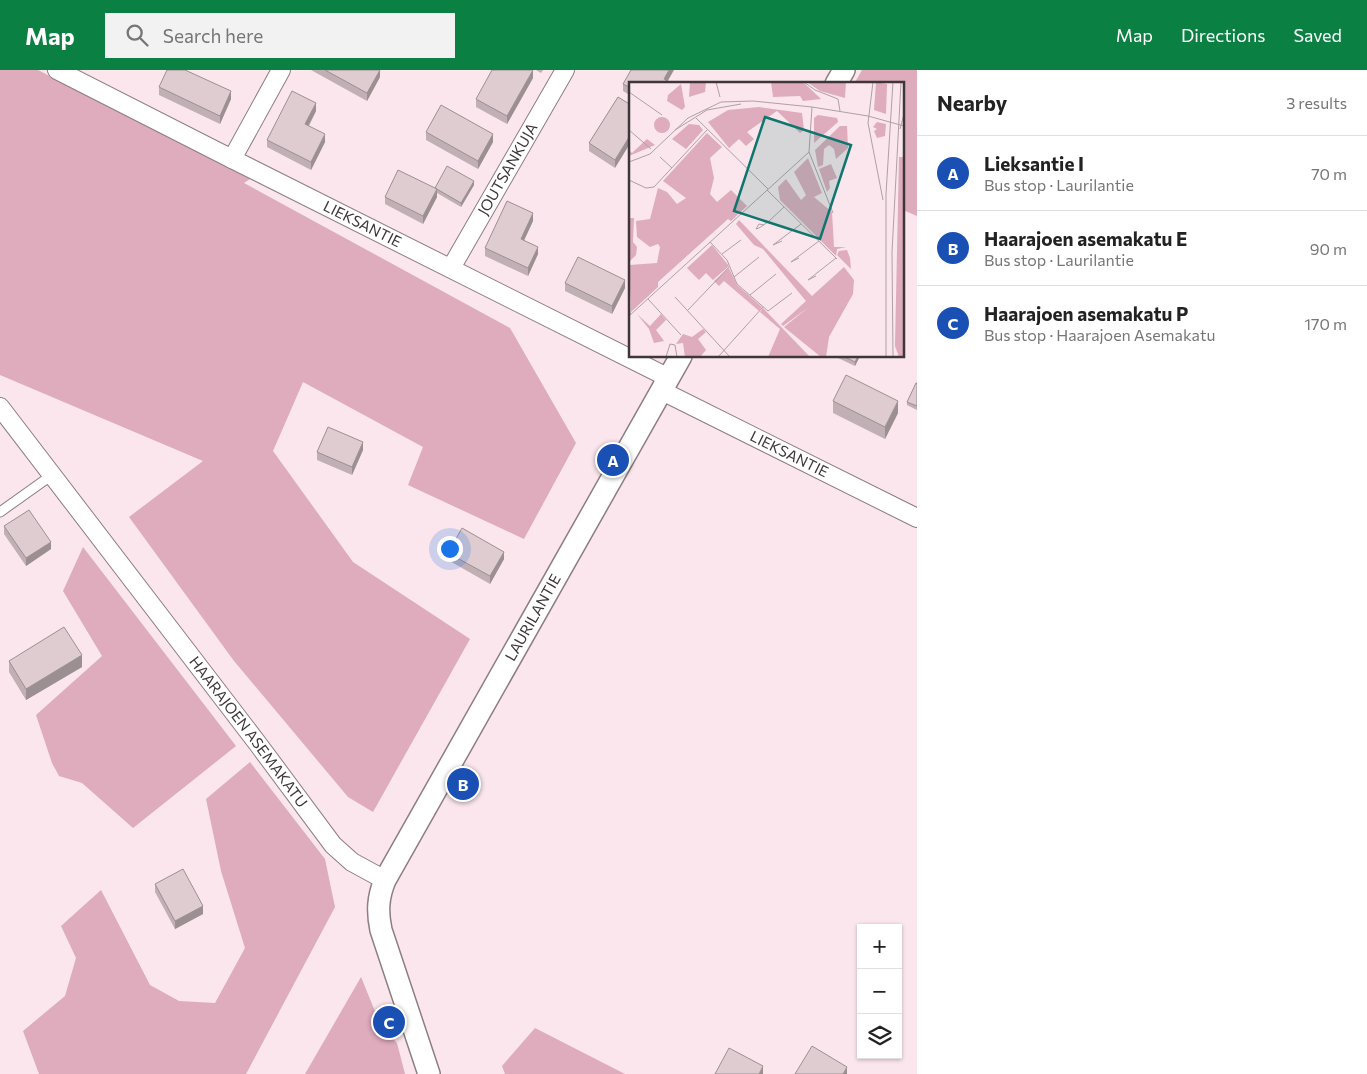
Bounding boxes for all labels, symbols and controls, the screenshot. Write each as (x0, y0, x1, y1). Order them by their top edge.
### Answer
search box (105, 13, 455, 58)
text: Map (25, 21, 75, 50)
icon: search (123, 21, 151, 49)
text: Search here (163, 24, 263, 47)
text: Map (1116, 24, 1153, 46)
text: Directions (1181, 24, 1265, 46)
text: Saved (1293, 24, 1342, 46)
inset map (629, 82, 904, 358)
text: Nearby (937, 90, 1007, 115)
text: 3 results (1286, 93, 1347, 112)
street label: JOUTSANKUJA (473, 119, 541, 218)
text: Lieksantie I (984, 152, 1084, 175)
text: A (947, 164, 959, 183)
text: 70 m (1311, 164, 1347, 183)
text: Bus stop · Laurilantie (984, 175, 1134, 194)
street label: LIEKSANTIE (321, 196, 405, 250)
text: Haarajoen asemakatu E (984, 227, 1187, 250)
text: B (948, 239, 958, 258)
text: 90 m (1310, 239, 1347, 258)
text: Bus stop · Laurilantie (984, 250, 1134, 269)
text: Haarajoen asemakatu P (984, 302, 1188, 325)
text: C (948, 314, 958, 333)
text: 170 m (1304, 314, 1347, 333)
text: Bus stop · Haarajoen Asemakatu (984, 325, 1215, 344)
street label: LIEKSANTIE (747, 426, 832, 480)
pin: A (597, 441, 629, 479)
your location (437, 536, 463, 562)
street label: LAURILANTIE (501, 571, 564, 664)
street label: HAARAJOEN ASEMAKATU (186, 652, 312, 811)
pin: B (447, 765, 479, 803)
map controls (857, 924, 902, 1059)
button: + (857, 924, 902, 969)
button: − (857, 969, 902, 1014)
pin: C (373, 1003, 405, 1041)
button: layers (857, 1014, 902, 1059)

